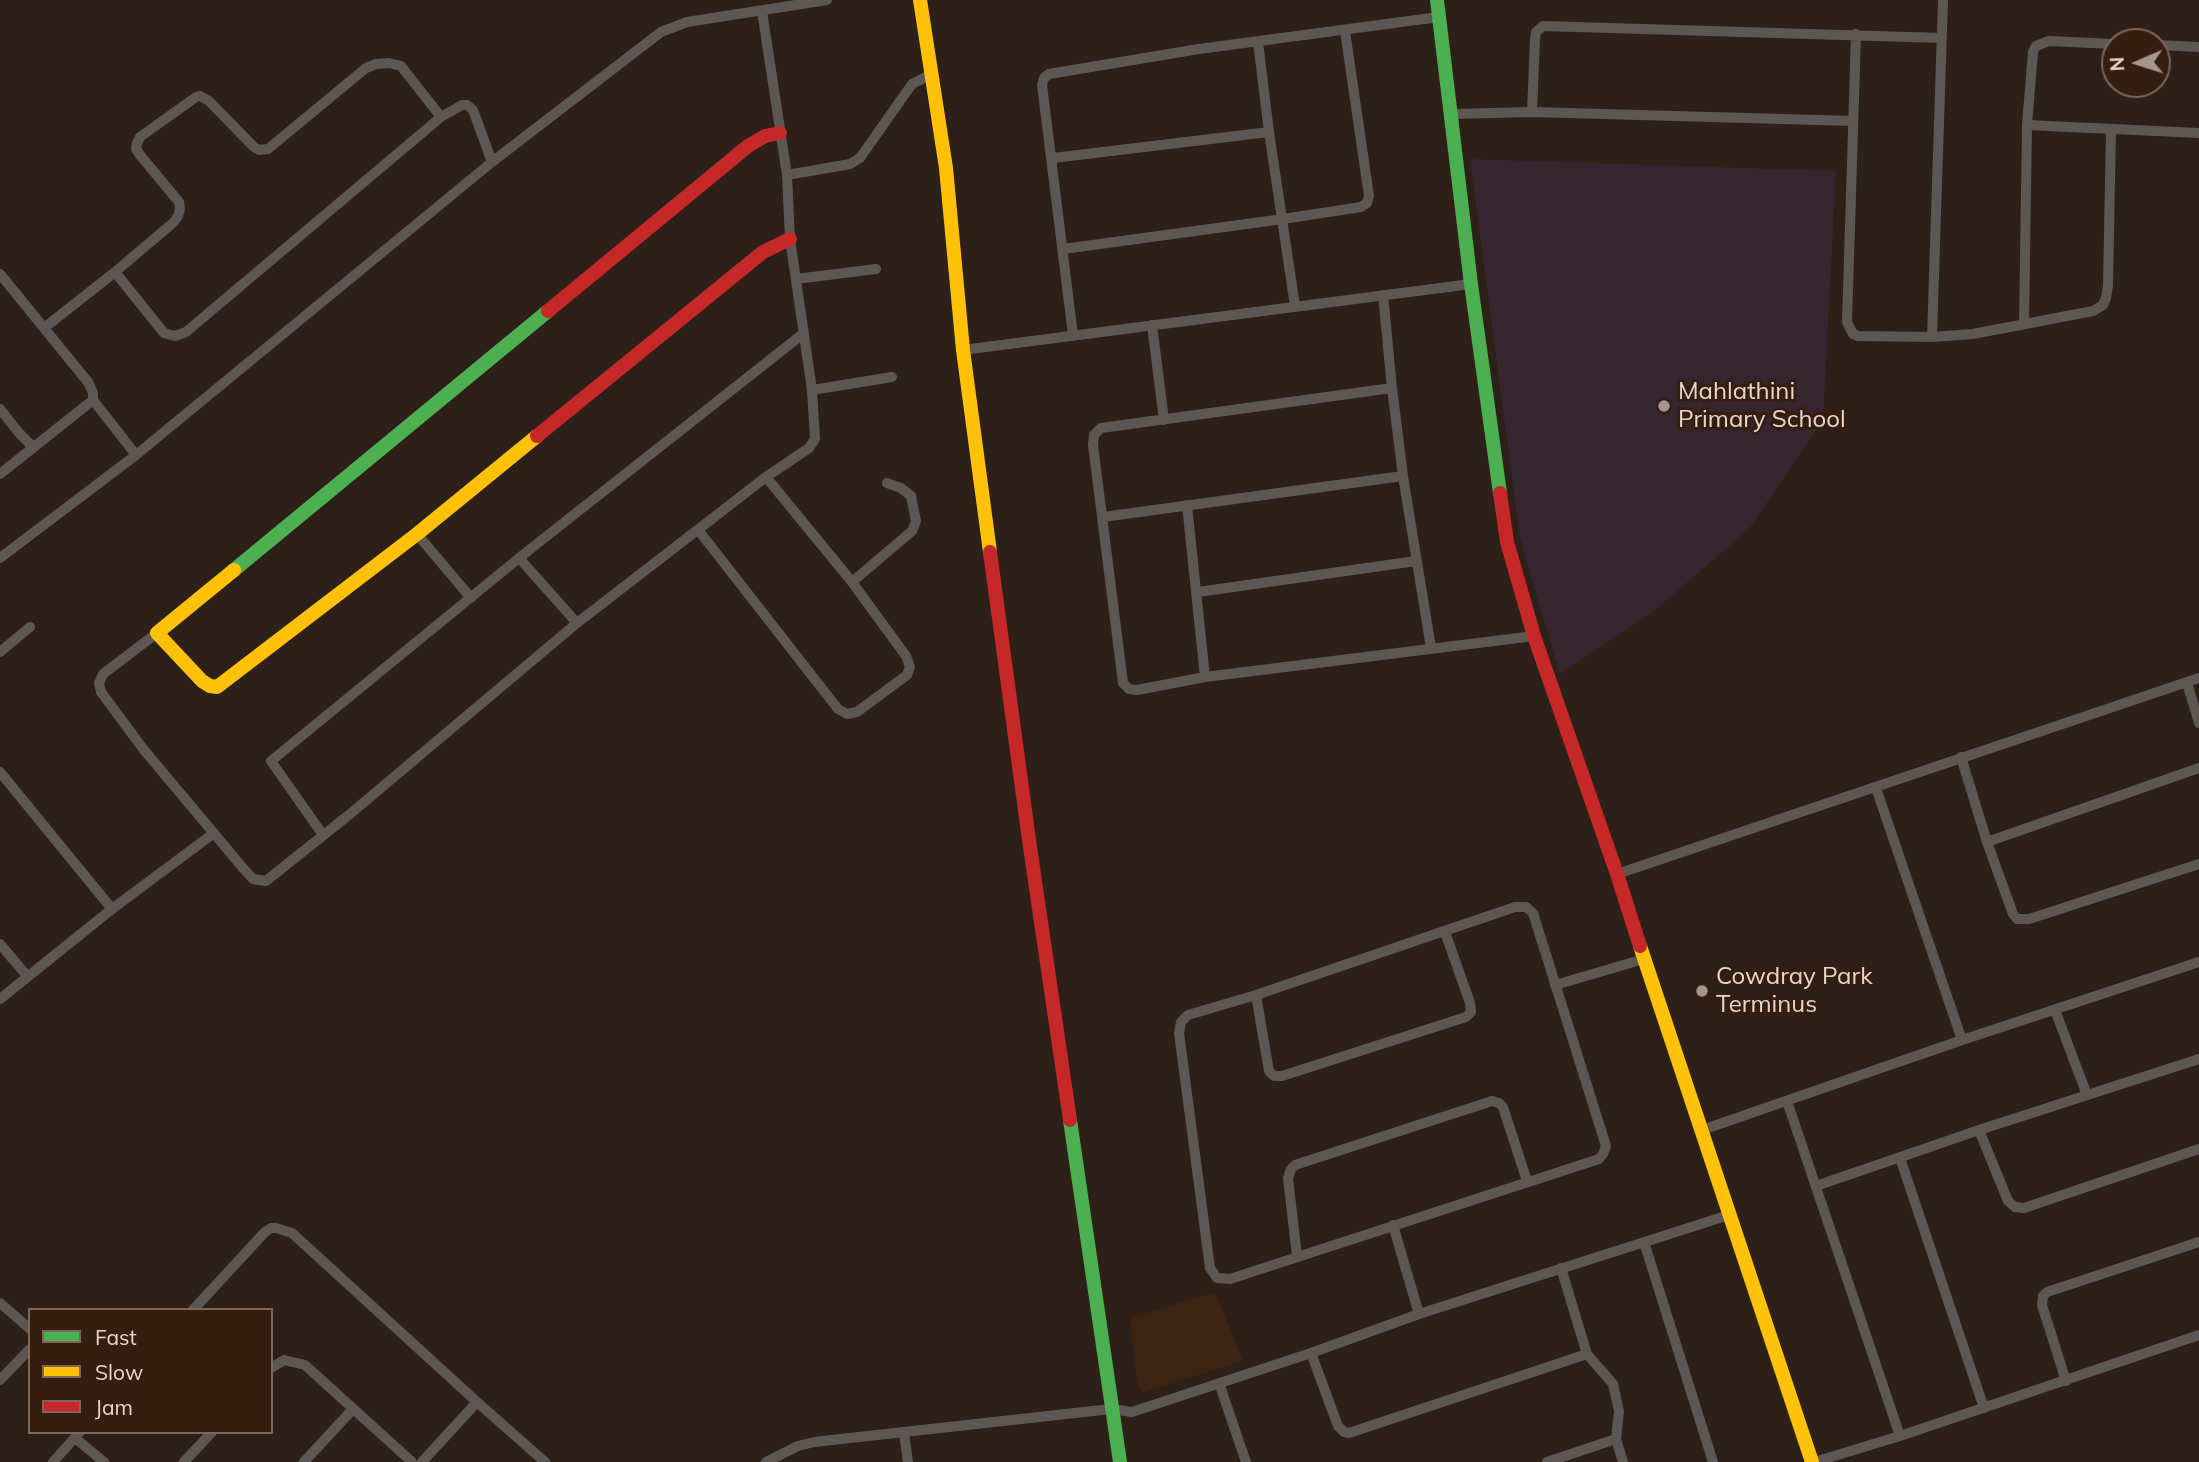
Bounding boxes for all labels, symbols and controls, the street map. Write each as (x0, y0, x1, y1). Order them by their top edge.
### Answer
north arrow (2101, 28, 2171, 98)
text: N (2105, 56, 2129, 72)
place label: Mahlathini Primary School (1678, 378, 1846, 434)
marker: Mahlathini Primary School (1656, 398, 1672, 414)
place label: Cowdray Park Terminus (1716, 963, 1873, 1019)
marker: Cowdray Park Terminus (1694, 983, 1710, 999)
legend (28, 1308, 273, 1434)
text: Fast (95, 1324, 137, 1350)
text: Slow (95, 1359, 143, 1385)
text: Jam (95, 1394, 133, 1420)

